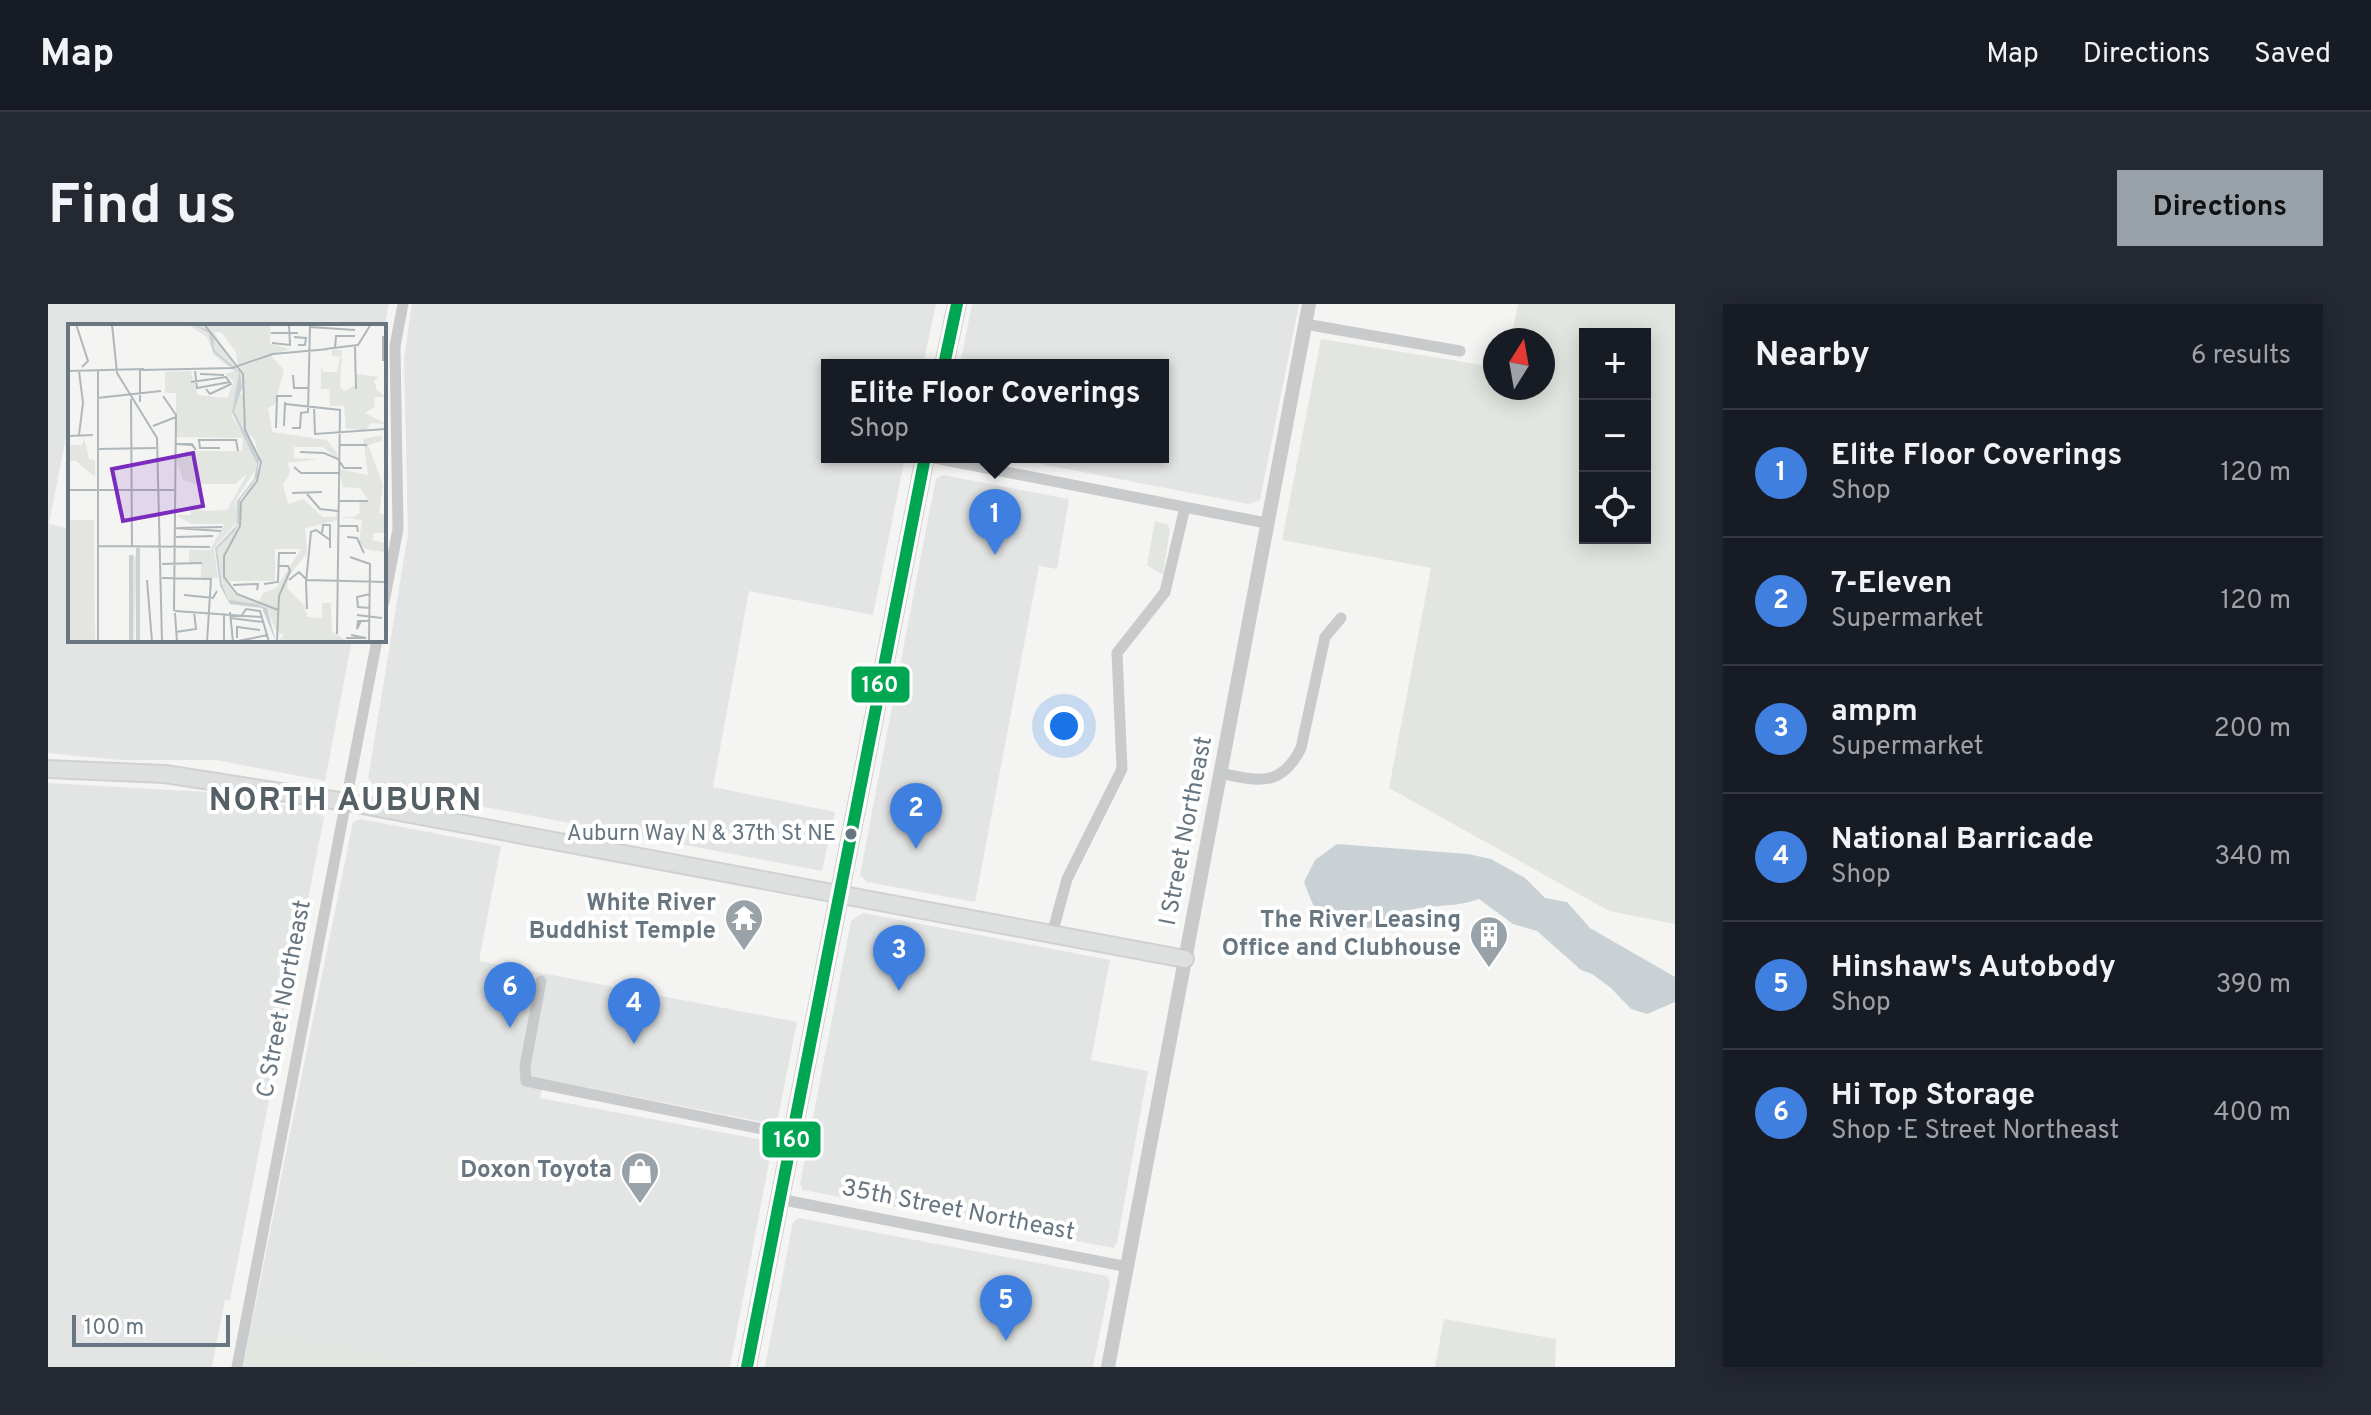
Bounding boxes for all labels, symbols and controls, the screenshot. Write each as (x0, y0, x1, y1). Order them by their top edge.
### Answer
text: Map (40, 31, 114, 80)
text: Map (1986, 37, 2039, 73)
text: Directions (2083, 37, 2210, 73)
text: Saved (2254, 37, 2331, 73)
button: Directions (2117, 170, 2323, 246)
text: Find us (48, 173, 237, 243)
inset map (68, 324, 386, 642)
north arrow (1483, 328, 1555, 400)
map controls (1579, 328, 1651, 544)
button: + (1579, 328, 1651, 400)
text: Nearby (1755, 335, 1870, 378)
text: 6 results (2191, 340, 2291, 373)
popup (821, 359, 1169, 463)
text: Elite Floor Coverings (849, 376, 1141, 413)
button: − (1579, 400, 1651, 472)
text: Shop (849, 413, 909, 446)
text: Elite Floor Coverings (1831, 438, 2122, 475)
text: 1 (1776, 457, 1786, 490)
text: 120 m (2221, 457, 2291, 490)
button: locate (1579, 472, 1651, 544)
text: Shop (1831, 475, 1891, 508)
pin: 1 (969, 489, 1021, 555)
text: 7-Eleven (1831, 566, 1952, 603)
text: 2 (1773, 585, 1789, 618)
text: 120 m (2221, 585, 2291, 618)
text: Supermarket (1831, 603, 1983, 636)
line badge: 160 (850, 665, 911, 704)
text: 160 (862, 673, 898, 700)
text: ampm (1831, 694, 1918, 731)
your location (1044, 706, 1084, 746)
text: 3 (1773, 713, 1789, 746)
text: 200 m (2214, 713, 2291, 746)
text: Supermarket (1831, 731, 1983, 764)
street label: I Street Northeast (1154, 734, 1220, 928)
district label: NORTH AUBURN (209, 782, 483, 822)
pin: 2 (890, 783, 942, 849)
place label: Auburn Way N & 37th St NE (567, 821, 836, 848)
text: National Barricade (1831, 822, 2094, 859)
marker: Auburn Way N & 37th St NE (843, 826, 859, 842)
text: 4 (1773, 841, 1789, 874)
text: 340 m (2214, 841, 2291, 874)
text: Shop (1831, 859, 1891, 892)
place label: White River Buddhist Temple (529, 889, 716, 947)
temple icon: White River Buddhist Temple (723, 897, 765, 952)
street label: C Street Northeast (251, 898, 319, 1100)
place label: The River Leasing Office and Clubhouse (1222, 906, 1461, 964)
building icon: The River Leasing Office and Clubhouse (1468, 914, 1510, 969)
pin: 3 (873, 925, 925, 991)
text: Hinshaw's Autobody (1831, 950, 2116, 987)
pin: 6 (484, 962, 536, 1028)
text: 5 (1773, 969, 1789, 1002)
text: 390 m (2216, 969, 2291, 1002)
pin: 4 (608, 978, 660, 1044)
text: Shop (1831, 987, 1891, 1020)
text: Hi Top Storage (1831, 1078, 2035, 1115)
text: 6 (1773, 1097, 1789, 1130)
text: 400 m (2214, 1097, 2291, 1130)
text: Shop · E Street Northeast (1831, 1115, 2119, 1148)
line badge: 160 (761, 1120, 822, 1159)
text: 160 (774, 1128, 810, 1155)
shop icon: Doxon Toyota (619, 1150, 661, 1205)
place label: Doxon Toyota (460, 1156, 612, 1186)
street label: 35th Street Northeast (839, 1174, 1077, 1248)
pin: 5 (980, 1275, 1032, 1341)
scale bar (72, 1311, 230, 1347)
text: 100 m (84, 1315, 144, 1342)

